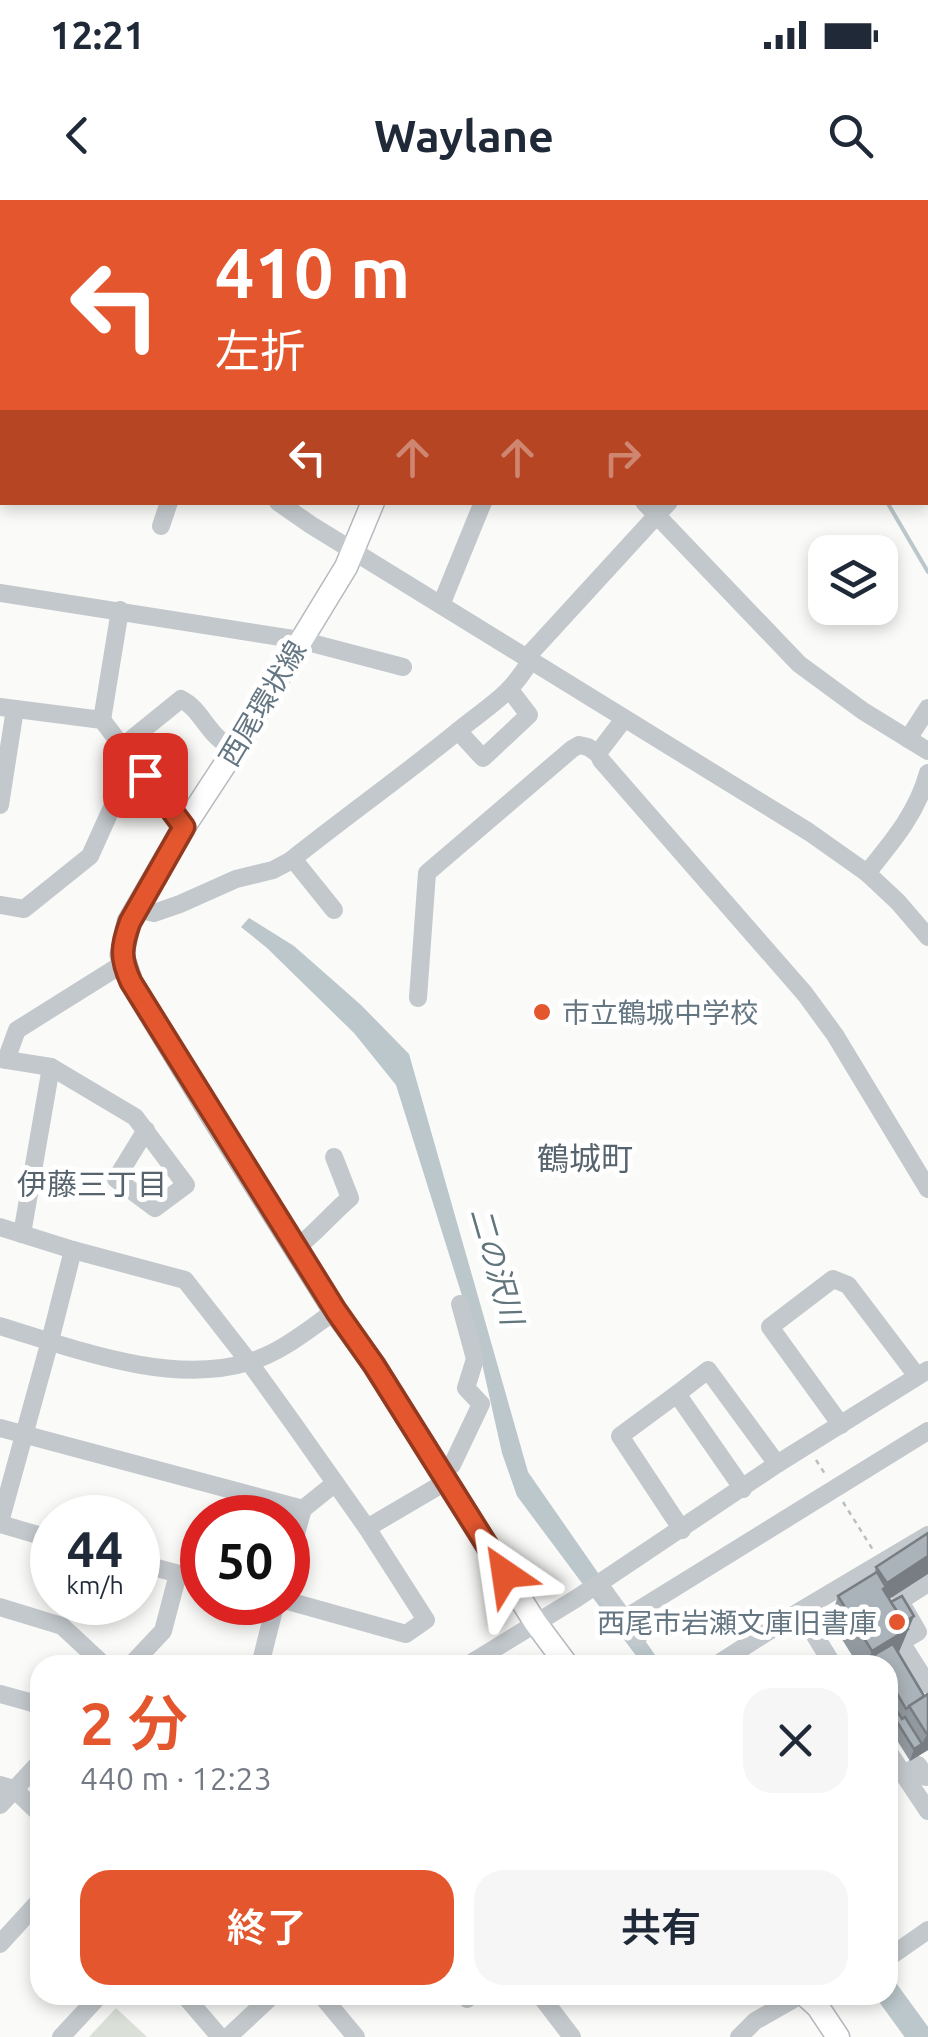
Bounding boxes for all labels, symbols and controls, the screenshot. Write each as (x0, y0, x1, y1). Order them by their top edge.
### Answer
text: 12:21 (50, 14, 145, 56)
icon: back (50, 108, 105, 163)
icon: search (823, 108, 878, 163)
text: Waylane (374, 110, 554, 161)
text: 410 m (215, 233, 410, 311)
icon: left (50, 240, 180, 370)
text: 左折 (215, 325, 305, 376)
icon: left (280, 430, 335, 485)
icon: ahead (385, 430, 440, 485)
icon: ahead (490, 430, 545, 485)
icon: right (595, 430, 650, 485)
map controls (808, 535, 898, 625)
button: layers (808, 535, 898, 625)
street label: 西尾環状線 (213, 635, 311, 771)
pin (103, 733, 188, 818)
icon: arrive (118, 748, 173, 803)
place label: 市立鶴城中学校 (562, 997, 758, 1028)
marker: 市立鶴城中学校 (531, 1001, 553, 1023)
district label: 鶴城町 (537, 1140, 633, 1176)
district label: 伊藤三丁目 (17, 1167, 167, 1201)
water label: 二の沢川 (464, 1204, 531, 1331)
speed limit sign: 50 (180, 1495, 310, 1625)
text: 44 (67, 1520, 123, 1576)
position arrow (453, 1522, 557, 1626)
text: km/h (66, 1571, 124, 1599)
place label: 西尾市岩瀬文庫旧書庫 (597, 1607, 877, 1638)
marker: 西尾市岩瀬文庫旧書庫 (886, 1611, 908, 1633)
button: close (743, 1688, 848, 1793)
text: 2 分 (80, 1689, 188, 1756)
text: 440 m · 12:23 (80, 1760, 272, 1796)
button: 終了 (80, 1870, 454, 1985)
button: 共有 (474, 1870, 848, 1985)

